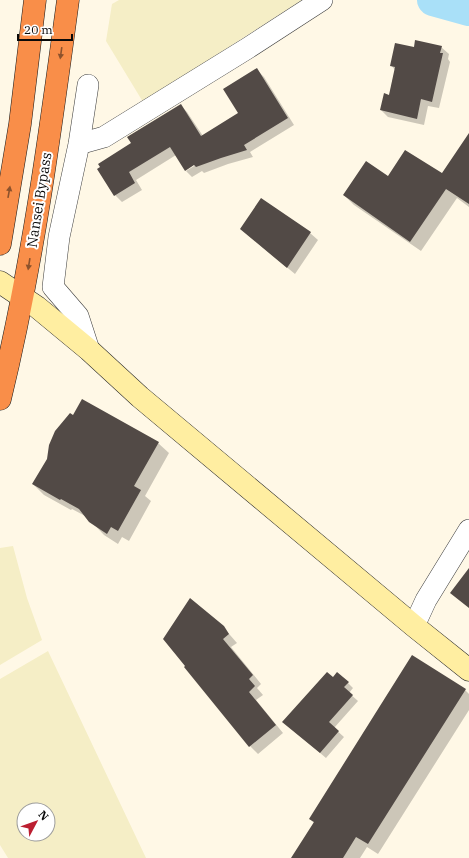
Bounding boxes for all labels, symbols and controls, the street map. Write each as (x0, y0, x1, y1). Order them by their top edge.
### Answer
scale bar (18, 16, 72, 42)
text: 20 m (24, 22, 53, 37)
one-way arrow (58, 46, 64, 59)
street label: Nansei Bypass (23, 151, 55, 249)
one-way arrow (6, 186, 12, 198)
one-way arrow (25, 258, 31, 270)
north arrow (16, 802, 56, 842)
text: N (35, 808, 52, 824)

